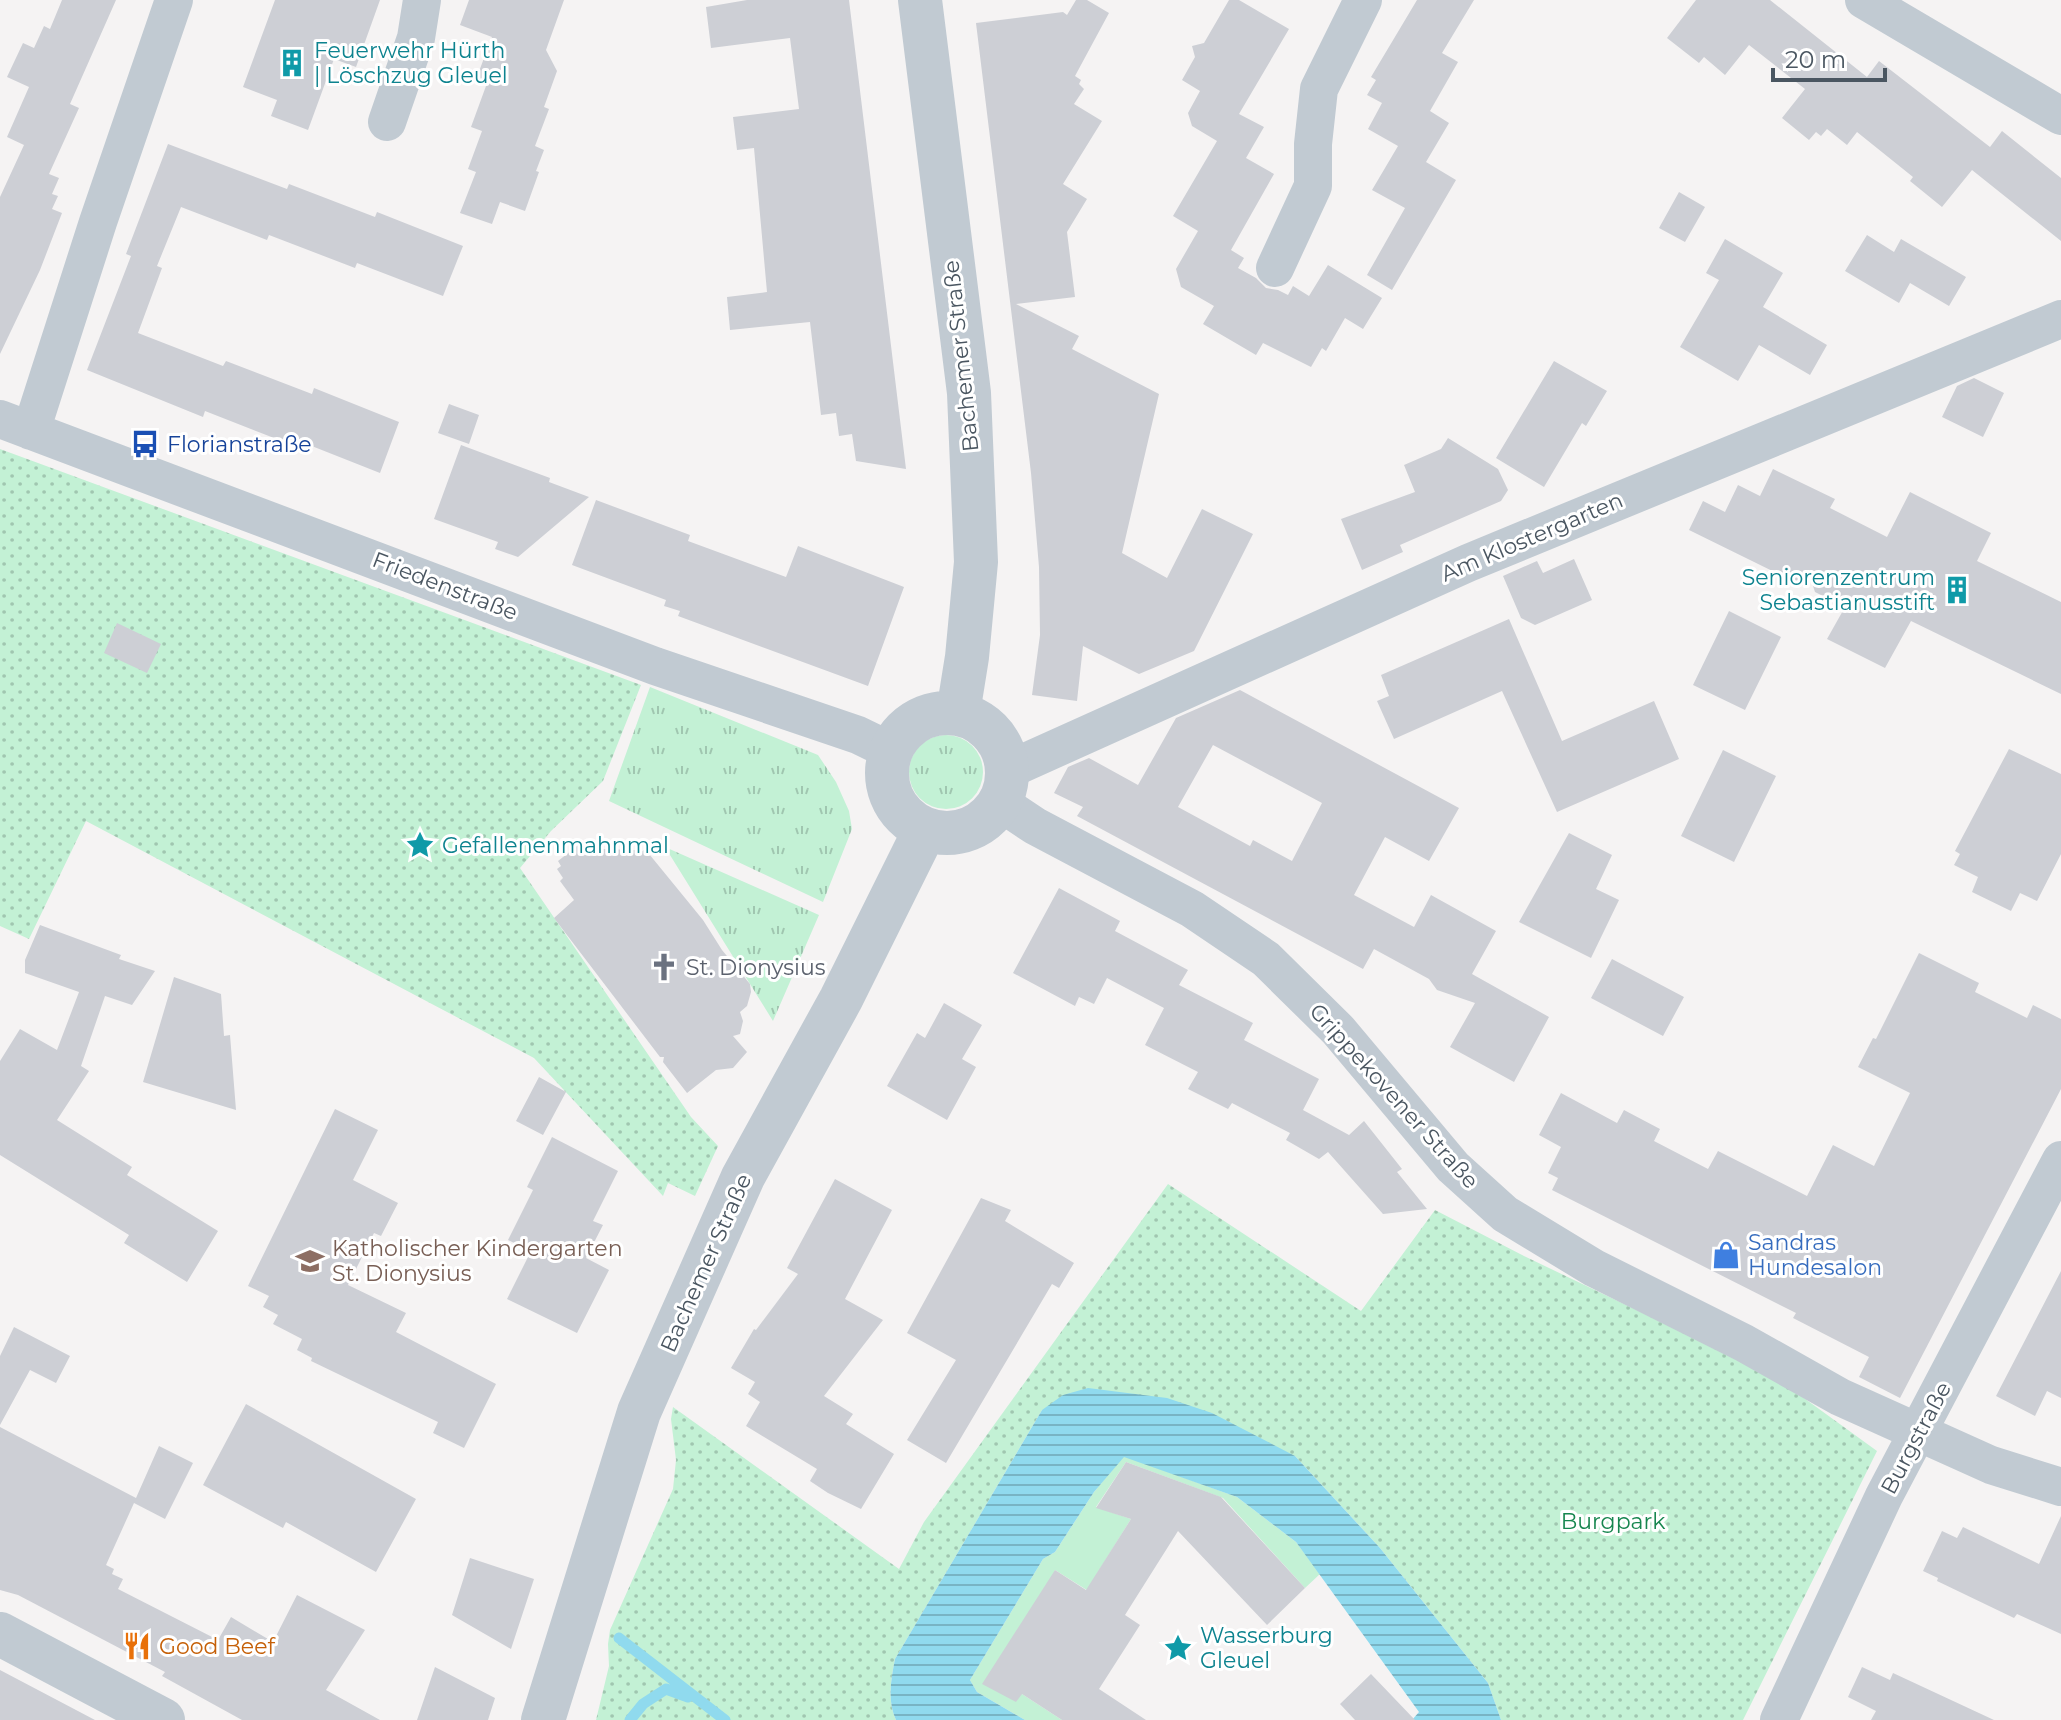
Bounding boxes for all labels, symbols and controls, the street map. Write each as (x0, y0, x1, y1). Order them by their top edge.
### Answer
scale bar (1773, 32, 1885, 82)
place label: Feuerwehr Hürth | Löschzug Gleuel (314, 37, 508, 89)
text: 20 m (1785, 45, 1846, 74)
building icon: Feuerwehr Hürth | Löschzug Gleuel (277, 48, 307, 78)
street label: Bachemer Straße (938, 259, 984, 453)
bus stop icon: Florianstraße (130, 429, 160, 459)
place label: Florianstraße (167, 431, 312, 458)
street label: Am Klostergarten (1437, 486, 1627, 588)
street label: Friedenstraße (369, 546, 521, 626)
place label: Seniorenzentrum Sebastianusstift (1742, 564, 1935, 616)
building icon: Seniorenzentrum Sebastianusstift (1942, 575, 1972, 605)
place icon: Gefallenenmahnmal (405, 830, 435, 860)
place label: Gefallenenmahnmal (442, 832, 669, 859)
church icon: St. Dionysius (649, 952, 679, 982)
place label: St. Dionysius (686, 954, 826, 981)
street label: Grippekovener Straße (1304, 998, 1484, 1194)
street label: Bachemer Straße (655, 1170, 757, 1356)
place label: Sandras Hundesalon (1748, 1229, 1882, 1281)
place label: Katholischer Kindergarten St. Dionysius (332, 1235, 623, 1287)
shop icon: Sandras Hundesalon (1711, 1240, 1741, 1270)
school or university icon: Katholischer Kindergarten St. Dionysius (295, 1246, 325, 1276)
street label: Burgstraße (1875, 1377, 1957, 1499)
park label: Burgpark (1561, 1508, 1666, 1535)
place label: Wasserburg Gleuel (1200, 1622, 1333, 1674)
restaurant icon: Good Beef (122, 1631, 152, 1661)
place label: Good Beef (159, 1633, 276, 1660)
place icon: Wasserburg Gleuel (1163, 1633, 1193, 1663)

